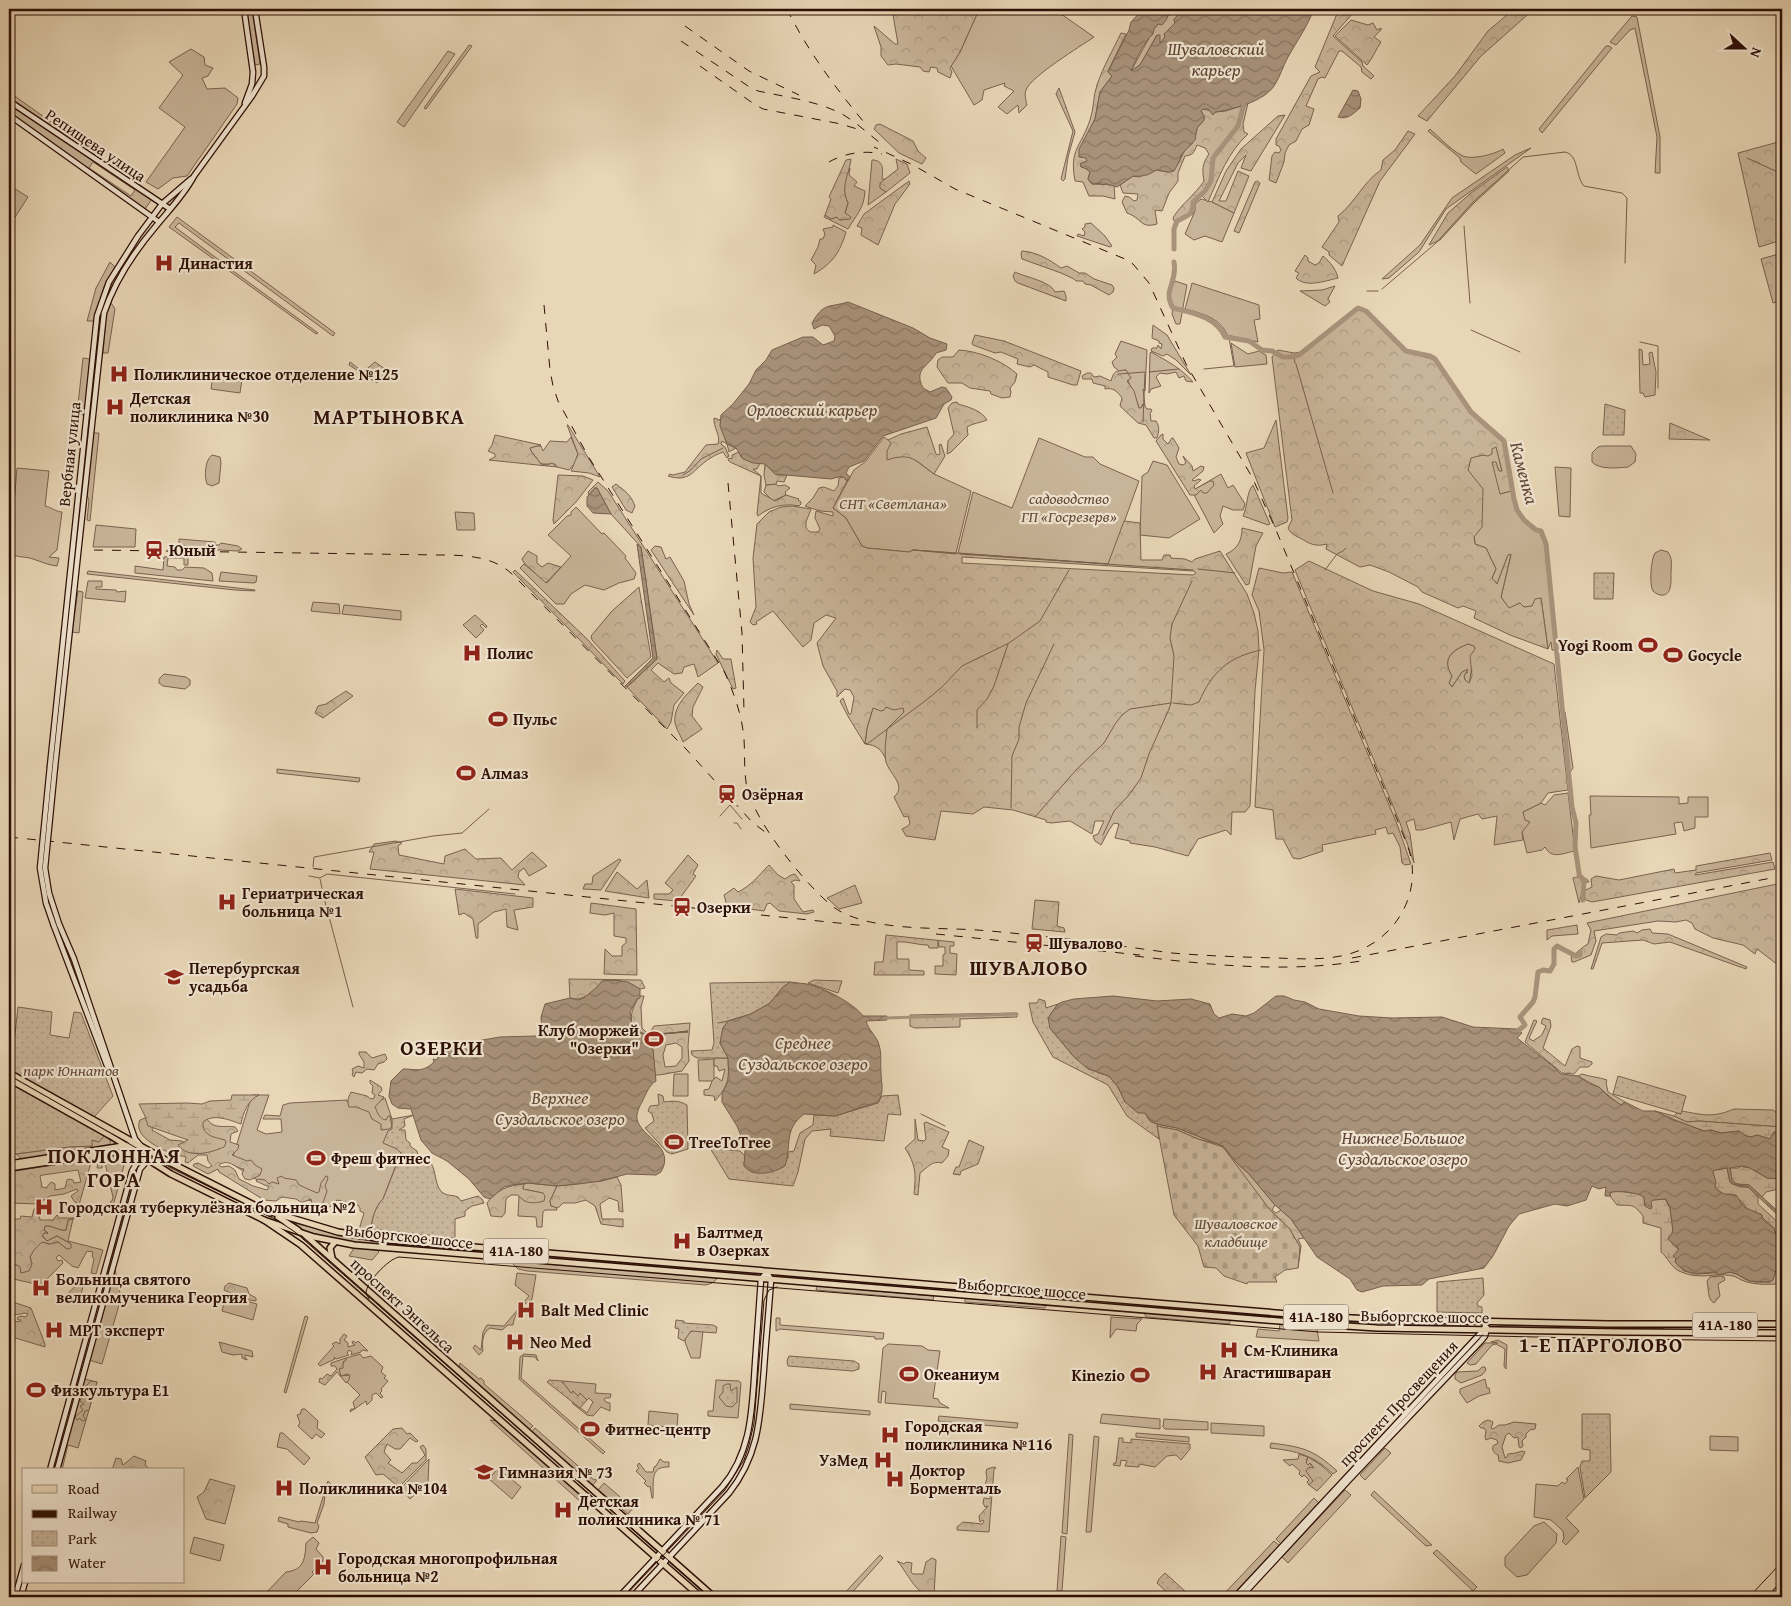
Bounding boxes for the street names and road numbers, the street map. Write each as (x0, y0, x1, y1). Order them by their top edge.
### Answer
street label: Репищева улица (41, 102, 151, 188)
street label: Вербная улица (52, 400, 86, 508)
street label: Выборгское шоссе (344, 1217, 474, 1255)
road number: 41А-180 (484, 1238, 548, 1264)
street label: проспект Энгельса (346, 1252, 461, 1359)
street label: Выборгское шоссе (957, 1270, 1087, 1306)
street label: Выборгское шоссе (1360, 1303, 1490, 1329)
road number: 41А-180 (1284, 1304, 1348, 1330)
road number: 41А-180 (1692, 1312, 1758, 1338)
street label: проспект Просвещения (1333, 1334, 1463, 1472)

